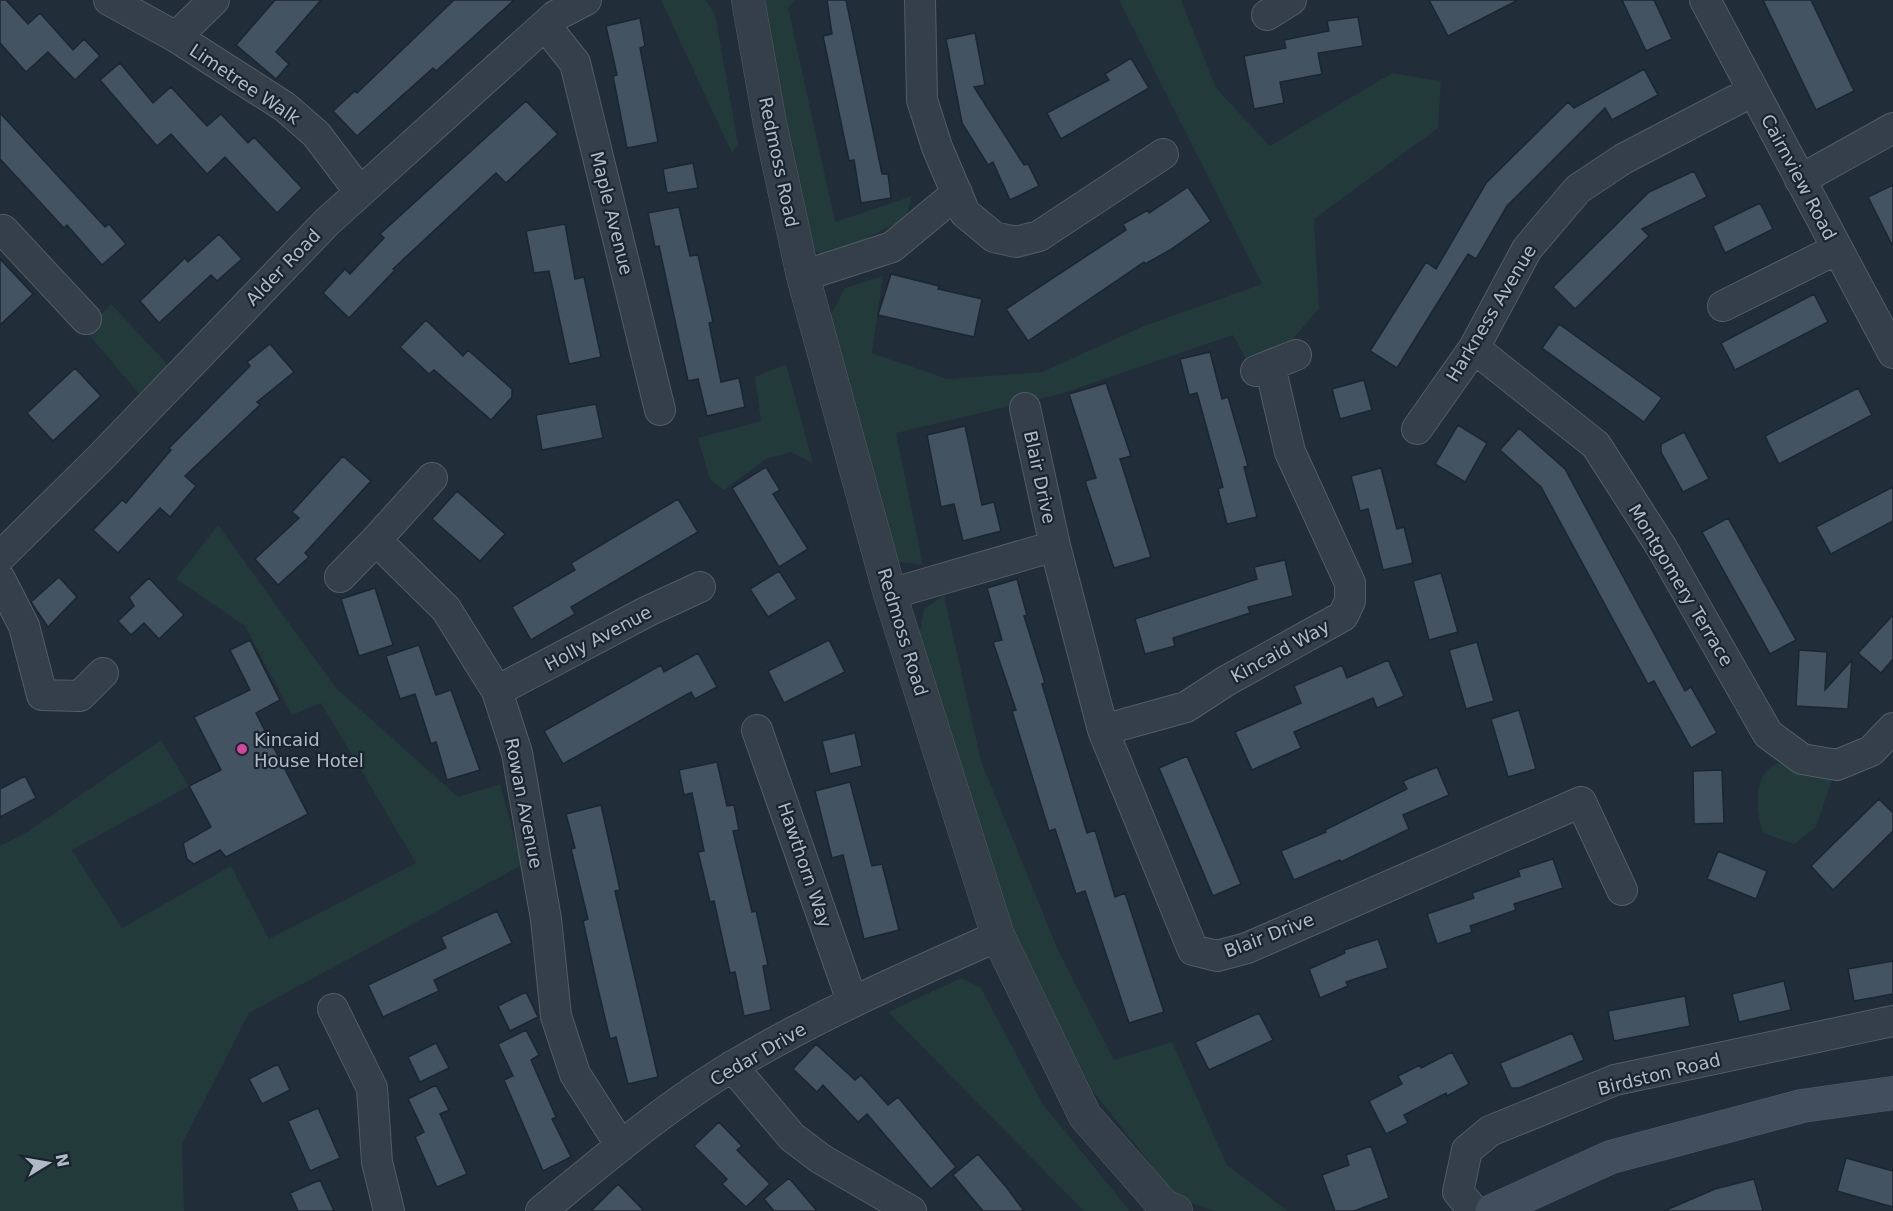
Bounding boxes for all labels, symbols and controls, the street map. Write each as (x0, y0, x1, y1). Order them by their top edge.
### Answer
street label: Limetree Walk (186, 39, 305, 129)
street label: Redmoss Road (755, 95, 803, 229)
street label: Cairnview Road (1757, 111, 1841, 243)
street label: Maple Avenue (586, 149, 638, 277)
street label: Alder Road (241, 224, 325, 310)
street label: Harkness Avenue (1442, 241, 1540, 385)
street label: Blair Drive (1020, 429, 1060, 525)
street label: Montgomery Terrace (1624, 500, 1738, 670)
street label: Redmoss Road (874, 566, 932, 698)
street label: Holly Avenue (541, 601, 655, 675)
street label: Kincaid Way (1227, 615, 1333, 687)
place label: Kincaid House Hotel (254, 729, 364, 771)
street label: Rowan Avenue (501, 736, 547, 870)
marker: Kincaid House Hotel (235, 742, 249, 756)
street label: Hawthorn Way (774, 800, 836, 931)
street label: Blair Drive (1221, 908, 1317, 962)
street label: Cedar Drive (706, 1018, 810, 1090)
street label: Birdston Road (1596, 1049, 1722, 1099)
north arrow (18, 1133, 78, 1193)
text: N (52, 1152, 73, 1169)

